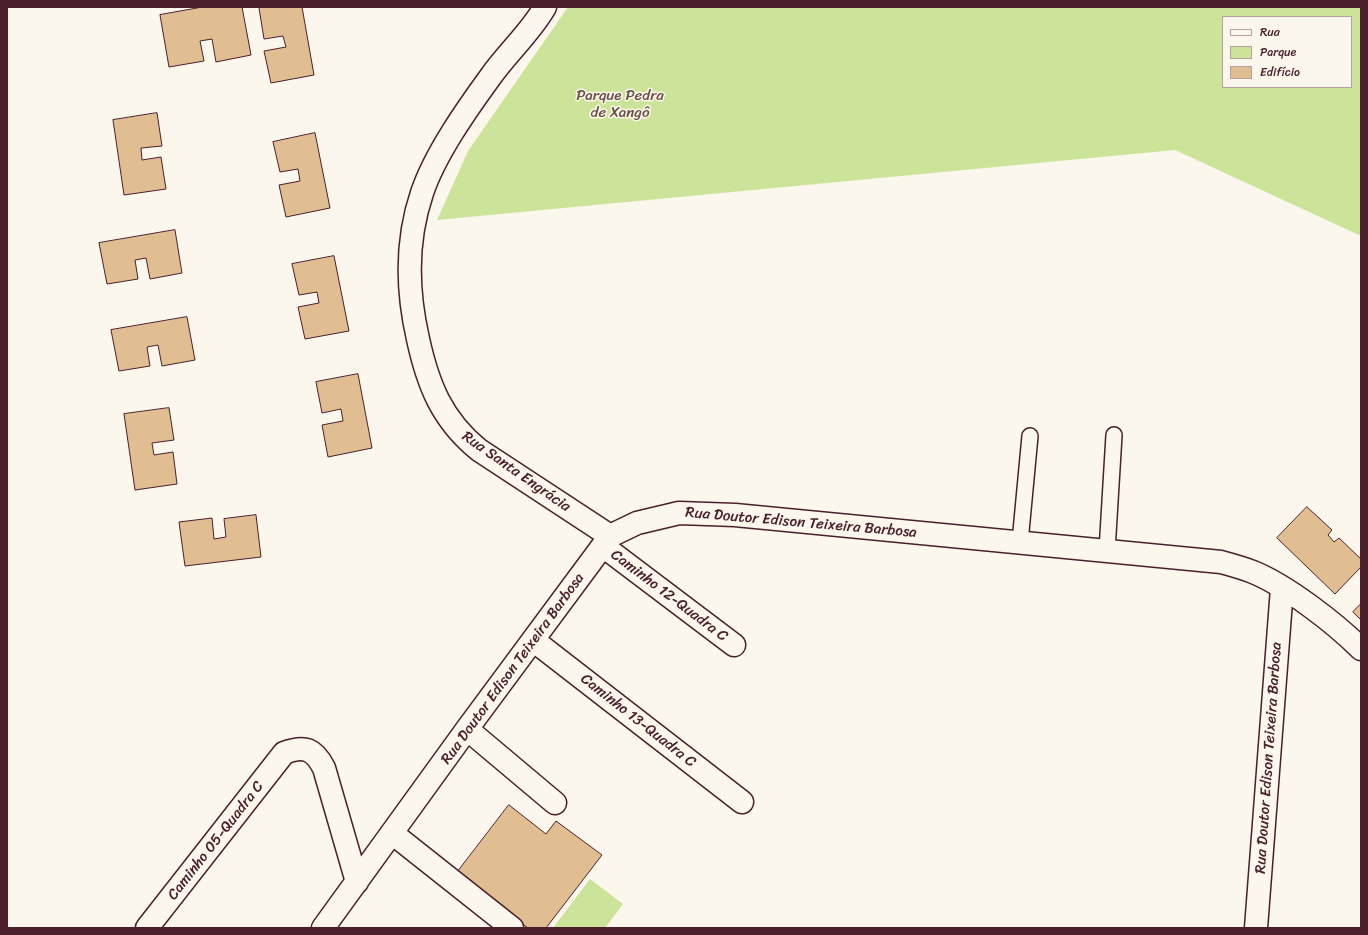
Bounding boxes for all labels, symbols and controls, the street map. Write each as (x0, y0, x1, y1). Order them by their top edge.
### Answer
legend (1222, 16, 1352, 88)
text: Rua (1260, 21, 1280, 43)
text: Parque (1260, 41, 1296, 63)
text: Edifício (1260, 61, 1300, 83)
park label: Parque Pedra de Xangô (576, 87, 664, 122)
street label: Rua Santa Engrácia (458, 428, 574, 516)
street label: Rua Doutor Edison Teixeira Barbosa (685, 504, 917, 542)
street label: Caminho 12-Quadra C (607, 546, 731, 646)
street label: Rua Doutor Edison Teixeira Barbosa (438, 570, 588, 768)
street label: Rua Doutor Edison Teixeira Barbosa (1252, 642, 1286, 874)
street label: Caminho 13-Quadra C (577, 670, 699, 772)
street label: Caminho 05-Quadra C (164, 778, 268, 904)

